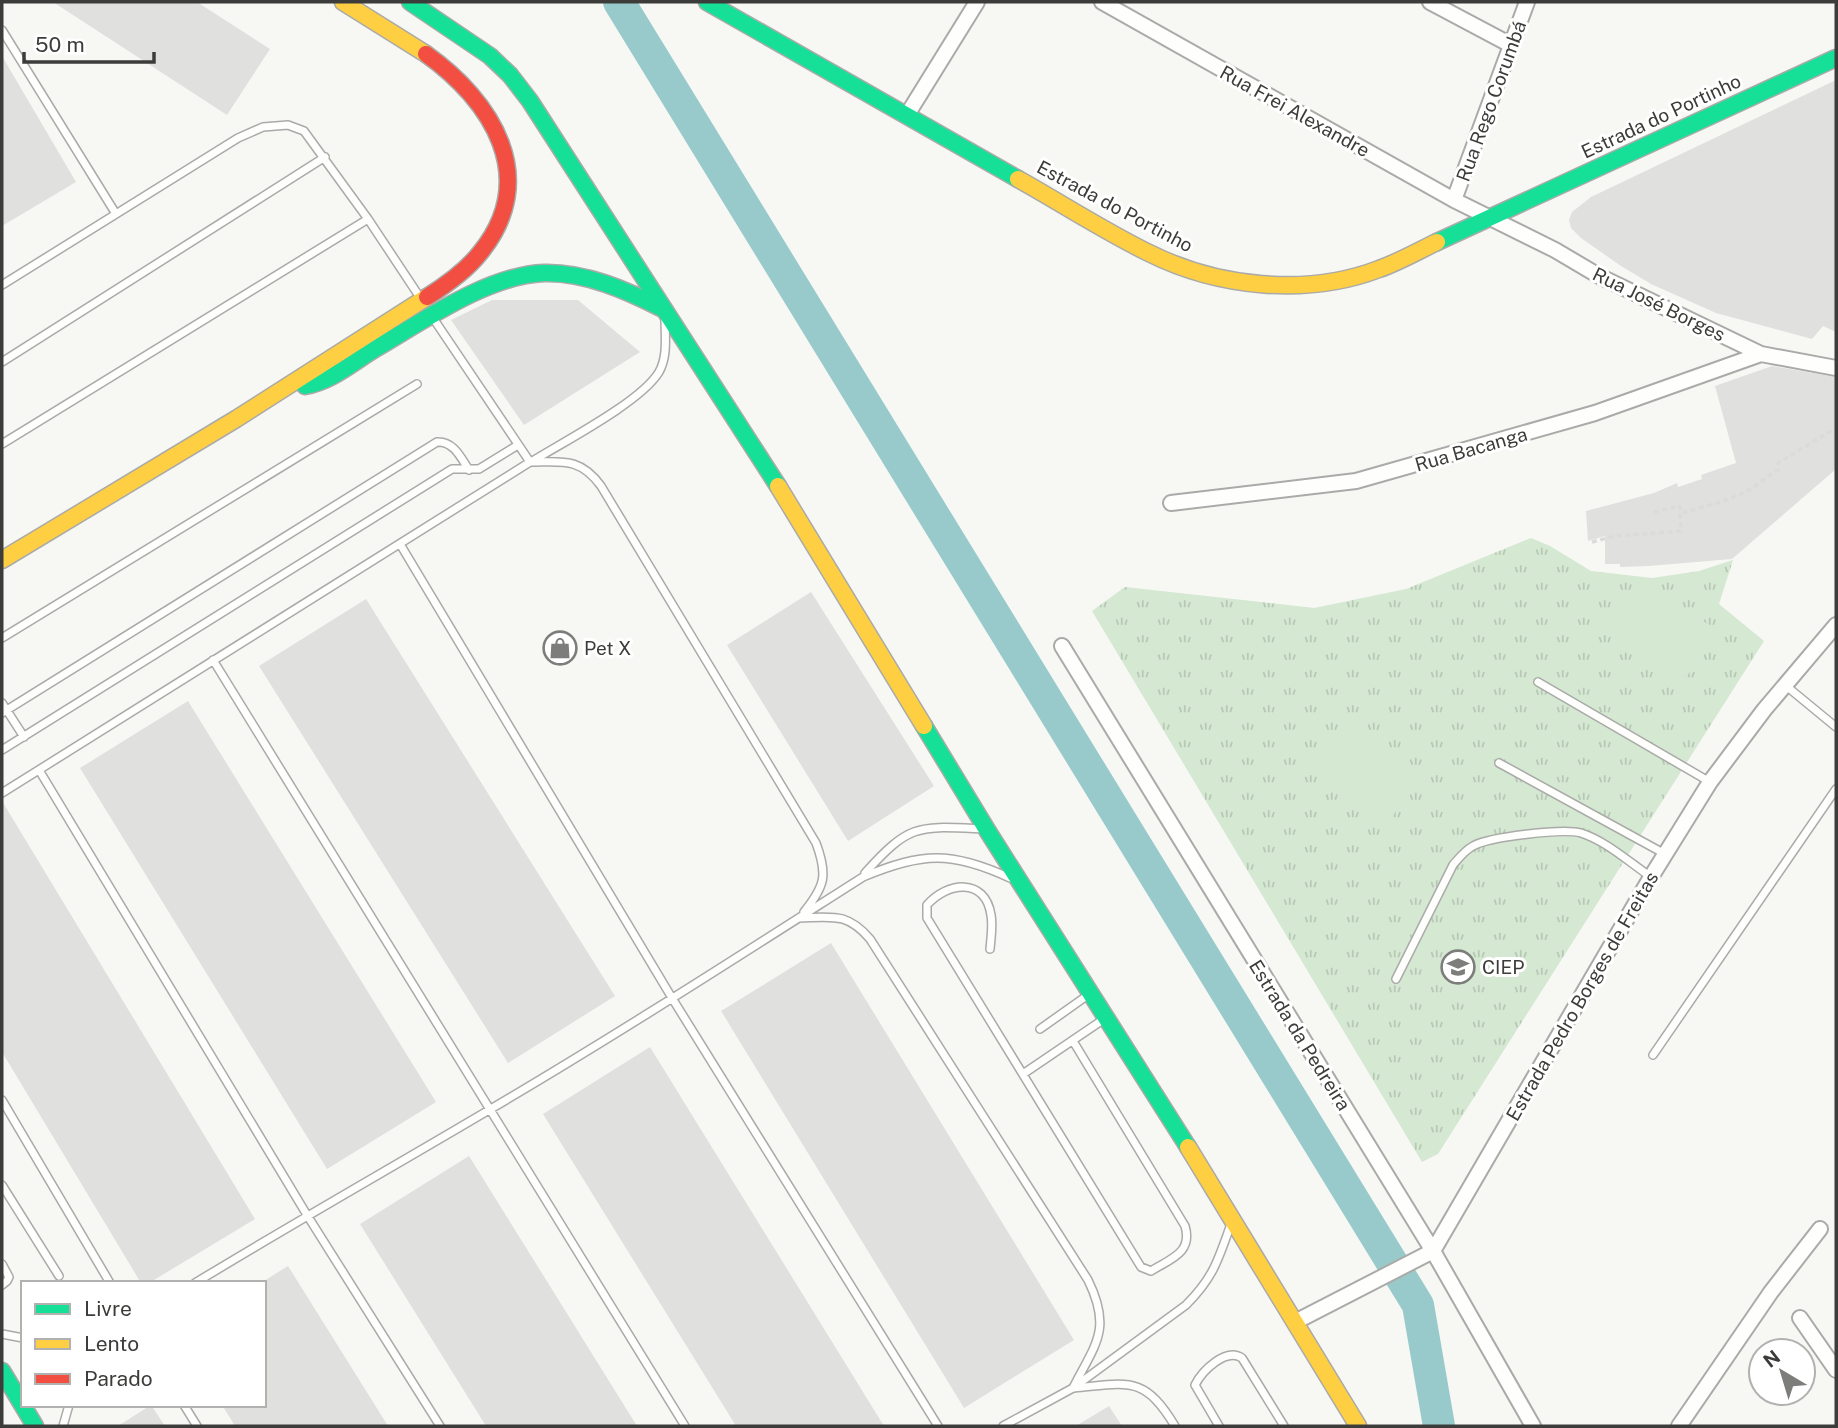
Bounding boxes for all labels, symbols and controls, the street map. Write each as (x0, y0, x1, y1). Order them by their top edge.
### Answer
street label: Rua Rego Corumbá (1452, 18, 1530, 184)
scale bar (24, 21, 154, 65)
text: 50 m (35, 32, 85, 57)
street label: Rua Frei Alexandre (1216, 61, 1374, 161)
street label: Estrada do Portinho (1578, 69, 1744, 163)
street label: Estrada do Portinho (1033, 156, 1197, 256)
street label: Rua José Borges (1589, 262, 1729, 346)
street label: Rua Bacanga (1412, 422, 1530, 476)
shop icon: Pet X (541, 629, 579, 667)
place label: Pet X (584, 637, 631, 659)
street label: Estrada Pedro Borges de Freitas (1502, 868, 1662, 1124)
school or university icon: CIEP (1439, 948, 1477, 986)
street label: Estrada da Pedreira (1245, 956, 1355, 1114)
place label: CIEP (1482, 956, 1524, 978)
legend (21, 1281, 266, 1407)
text: Livre (84, 1296, 132, 1321)
text: Lento (84, 1331, 139, 1356)
north arrow (1747, 1337, 1817, 1407)
text: N (1759, 1345, 1784, 1372)
text: Parado (84, 1366, 153, 1391)

